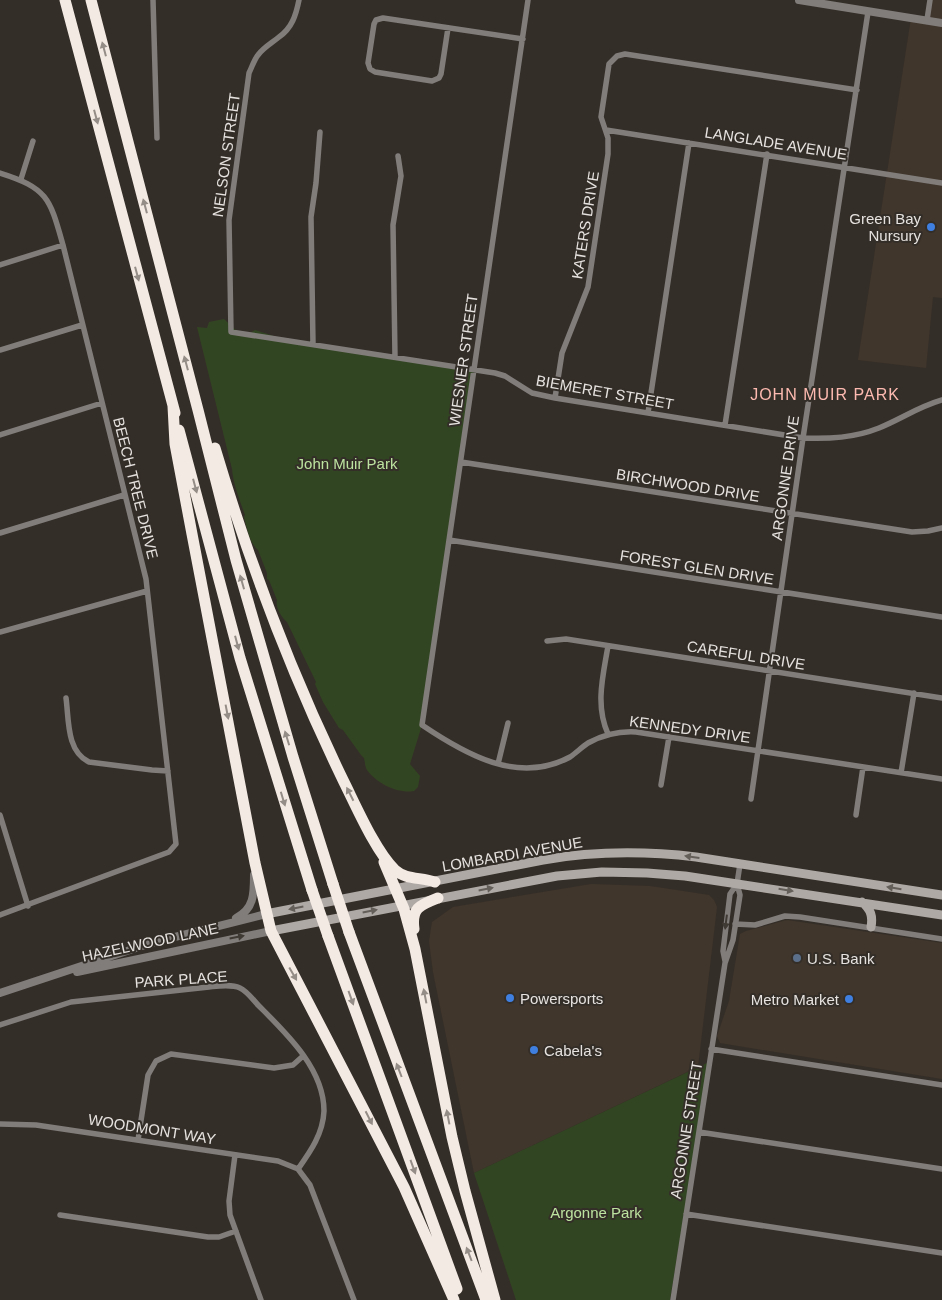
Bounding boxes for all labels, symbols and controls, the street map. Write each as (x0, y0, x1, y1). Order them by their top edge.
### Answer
one-way arrow (99, 41, 107, 56)
street label: NELSON STREET (209, 92, 243, 218)
one-way arrow (92, 109, 100, 124)
street label: LANGLADE AVENUE (704, 123, 848, 163)
street label: KATERS DRIVE (568, 170, 602, 280)
one-way arrow (141, 198, 149, 213)
place label: Green Bay Nursury (849, 210, 921, 244)
marker: Green Bay Nursury (925, 221, 937, 233)
one-way arrow (134, 266, 142, 281)
street label: WIESNER STREET (445, 293, 481, 427)
one-way arrow (182, 356, 190, 371)
street label: BIEMERET STREET (535, 371, 675, 413)
district label: JOHN MUIR PARK (750, 386, 900, 403)
street label: ARGONNE DRIVE (768, 414, 802, 542)
street label: BEECH TREE DRIVE (110, 415, 162, 561)
park label: John Muir Park (297, 455, 398, 472)
street label: BIRCHWOOD DRIVE (615, 465, 761, 505)
one-way arrow (191, 479, 199, 494)
street label: FOREST GLEN DRIVE (619, 546, 775, 588)
one-way arrow (237, 574, 245, 589)
one-way arrow (233, 636, 241, 651)
street label: CAREFUL DRIVE (686, 637, 806, 673)
one-way arrow (223, 704, 231, 720)
street label: KENNEDY DRIVE (628, 712, 752, 746)
one-way arrow (282, 730, 290, 745)
one-way arrow (346, 787, 354, 801)
one-way arrow (279, 792, 287, 807)
street label: LOMBARDI AVENUE (440, 833, 584, 875)
one-way arrow (684, 853, 700, 861)
one-way arrow (885, 884, 901, 892)
one-way arrow (479, 885, 495, 893)
one-way arrow (778, 887, 794, 895)
one-way arrow (289, 904, 304, 912)
one-way arrow (362, 906, 378, 914)
one-way arrow (722, 915, 730, 931)
street label: HAZELWOOD LANE (80, 919, 220, 965)
one-way arrow (230, 933, 246, 941)
place label: U.S. Bank (807, 950, 875, 967)
marker: U.S. Bank (791, 952, 803, 964)
street label: PARK PLACE (134, 967, 228, 991)
one-way arrow (289, 967, 298, 980)
one-way arrow (421, 988, 429, 1004)
place label: Powersports (520, 990, 603, 1007)
one-way arrow (347, 991, 355, 1006)
place label: Metro Market (751, 991, 840, 1008)
marker: Powersports (504, 992, 516, 1004)
marker: Metro Market (843, 993, 855, 1005)
place label: Cabela's (544, 1042, 602, 1059)
marker: Cabela's (528, 1044, 540, 1056)
street label: ARGONNE STREET (667, 1060, 705, 1200)
one-way arrow (395, 1062, 402, 1077)
one-way arrow (364, 1110, 373, 1125)
one-way arrow (444, 1110, 452, 1125)
street label: WOODMONT WAY (87, 1111, 217, 1147)
one-way arrow (409, 1160, 417, 1175)
park label: Argonne Park (550, 1204, 642, 1221)
one-way arrow (465, 1247, 472, 1262)

